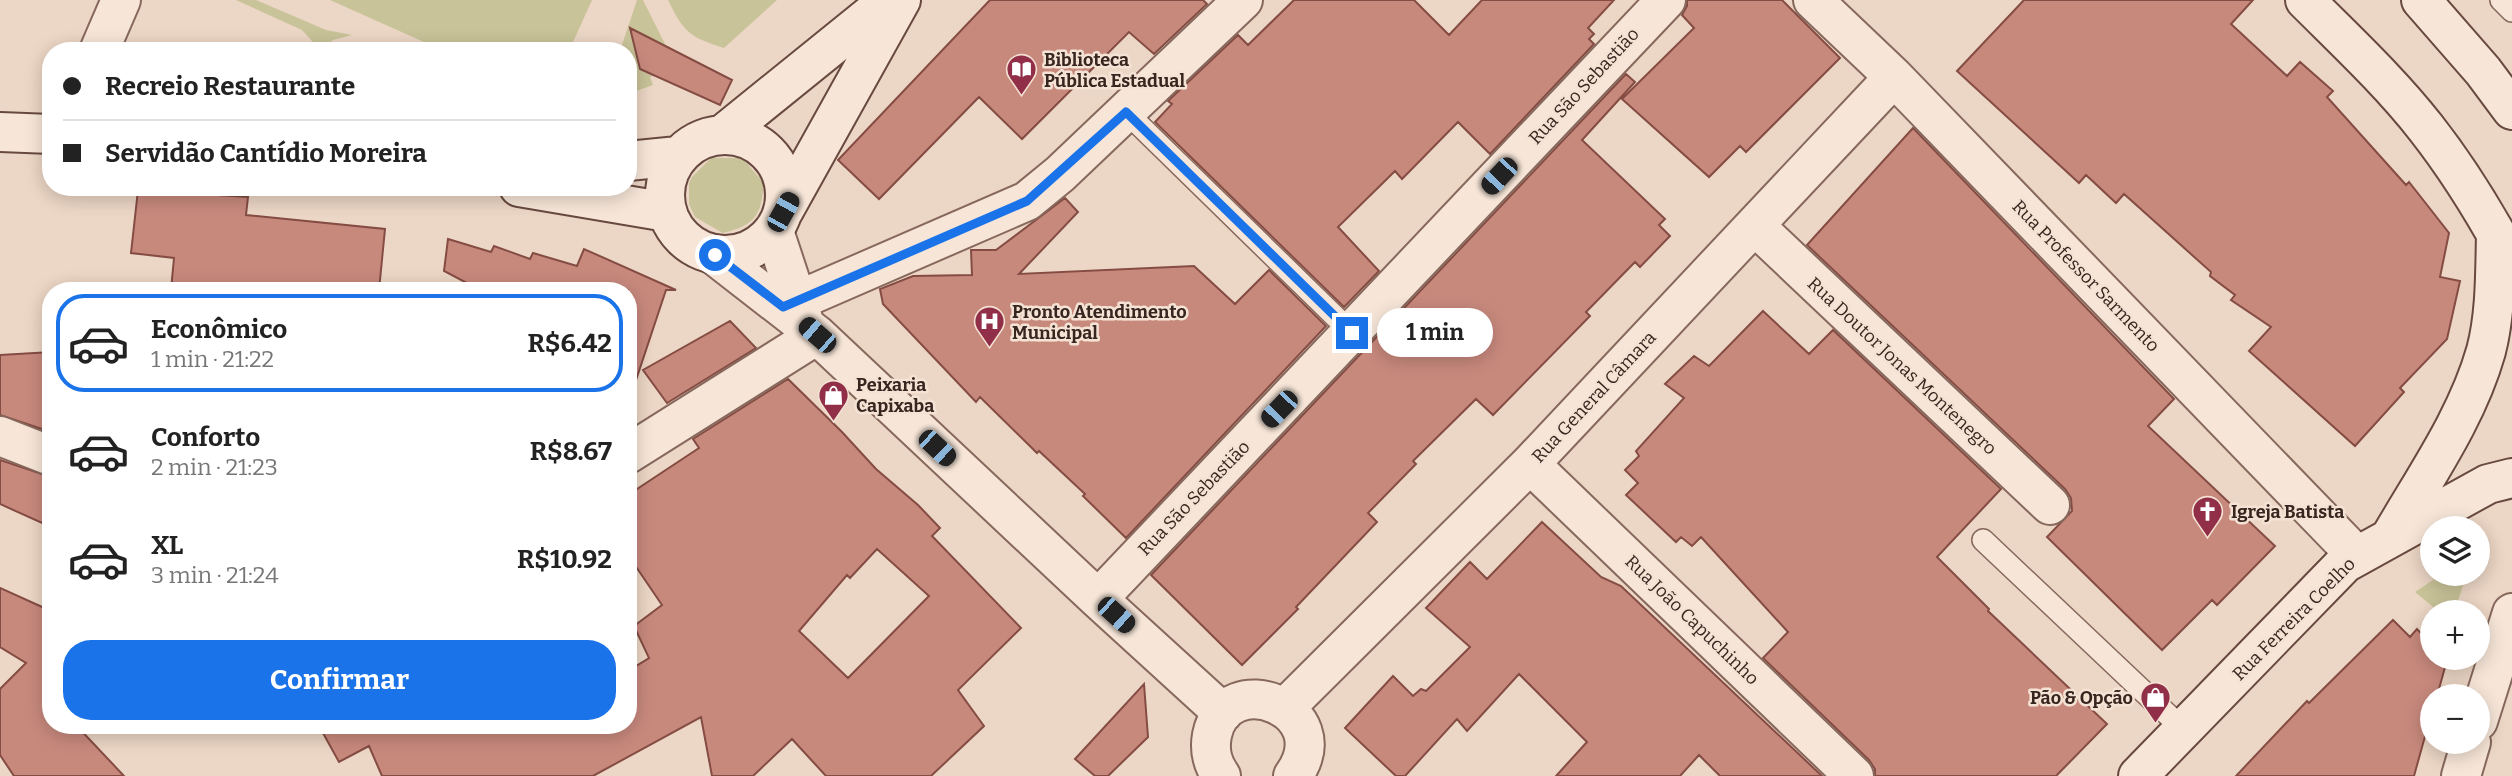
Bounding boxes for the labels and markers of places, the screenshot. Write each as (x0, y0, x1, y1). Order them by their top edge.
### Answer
place label: Biblioteca Pública Estadual (1044, 49, 1185, 92)
library icon: Biblioteca Pública Estadual (1004, 53, 1038, 97)
place label: Pronto Atendimento Municipal (1012, 301, 1187, 344)
hospital icon: Pronto Atendimento Municipal (972, 305, 1006, 349)
place label: Peixaria Capixaba (856, 374, 934, 417)
shop icon: Peixaria Capixaba (816, 378, 850, 422)
church icon: Igreja Batista (2191, 495, 2225, 539)
place label: Igreja Batista (2231, 501, 2344, 523)
shop icon: Pão & Opção (2139, 681, 2173, 725)
place label: Pão & Opção (2030, 687, 2133, 709)

